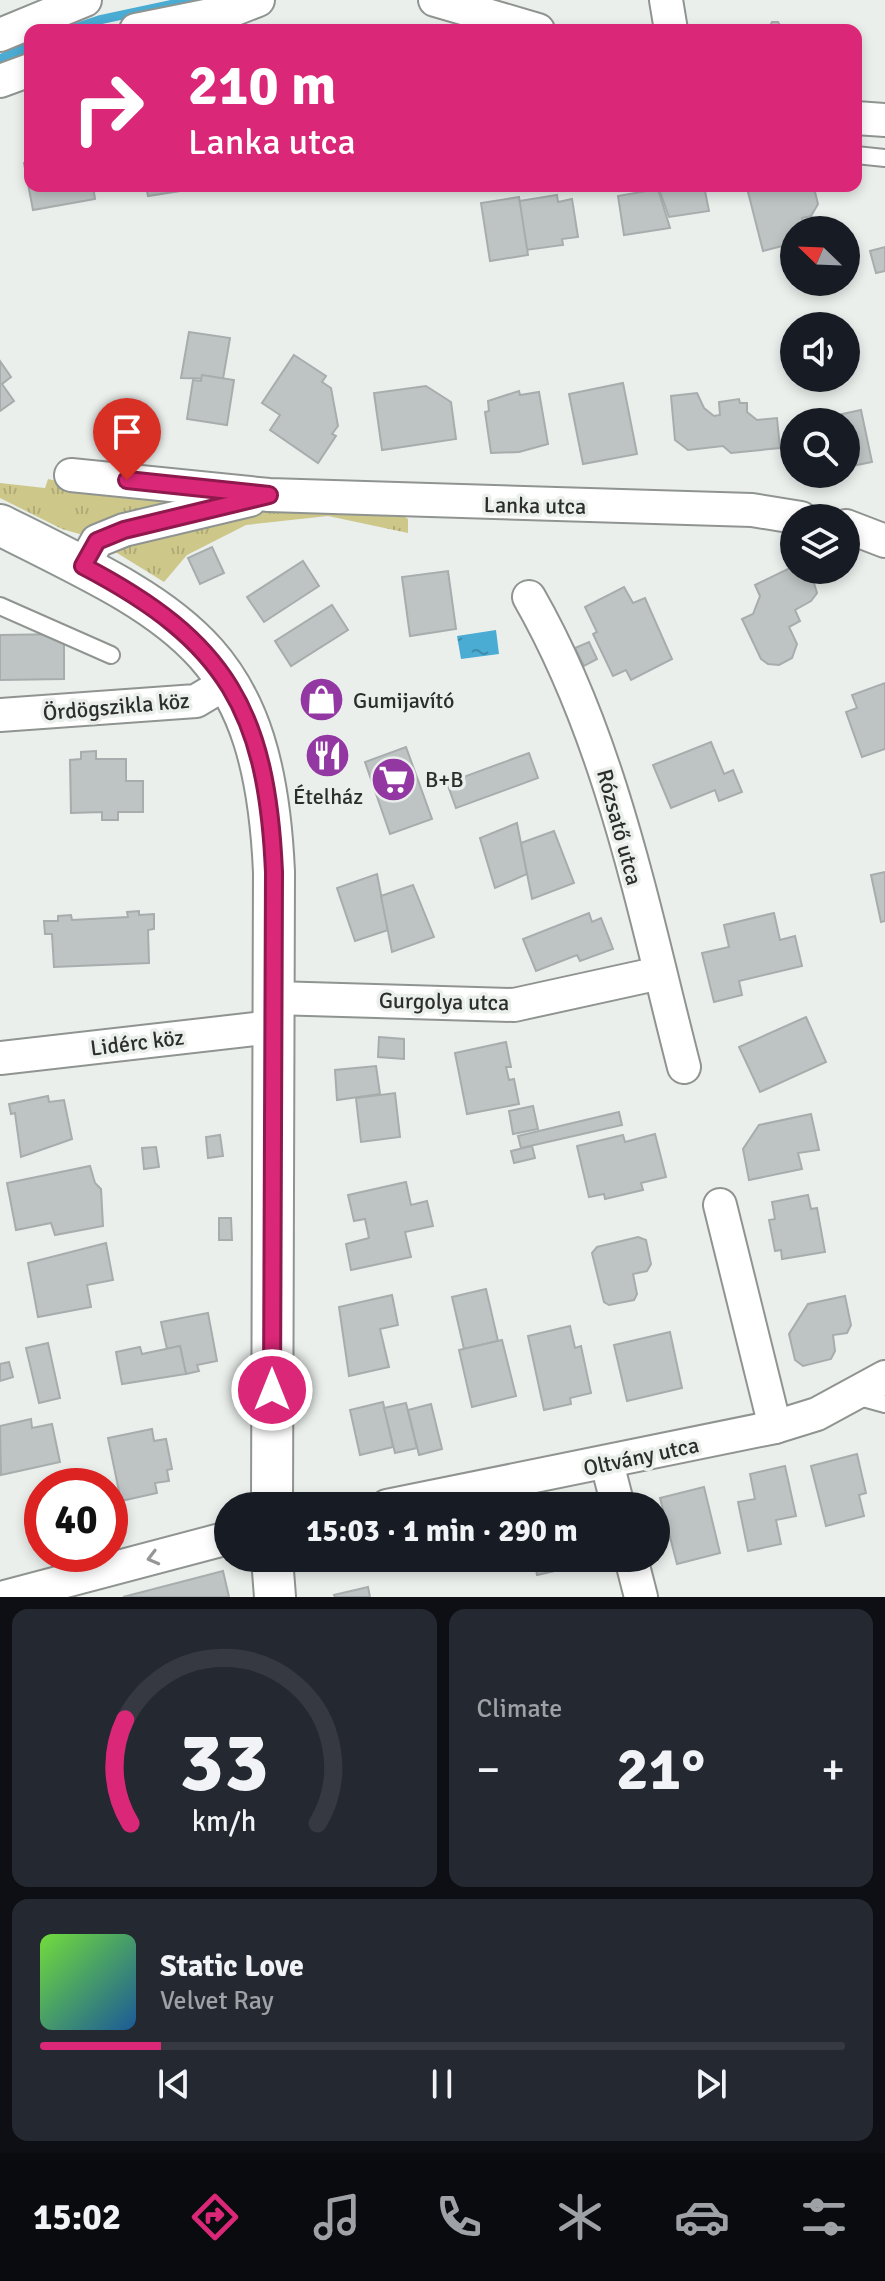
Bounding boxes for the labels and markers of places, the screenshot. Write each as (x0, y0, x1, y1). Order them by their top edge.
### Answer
pin (93, 398, 161, 480)
shop icon: Gumijavító (298, 676, 346, 724)
place label: Gumijavító (353, 687, 455, 714)
restaurant icon: Ételház (304, 731, 352, 779)
supermarket icon: B+B (370, 755, 418, 803)
place label: B+B (425, 766, 464, 793)
place label: Ételház (293, 783, 363, 810)

